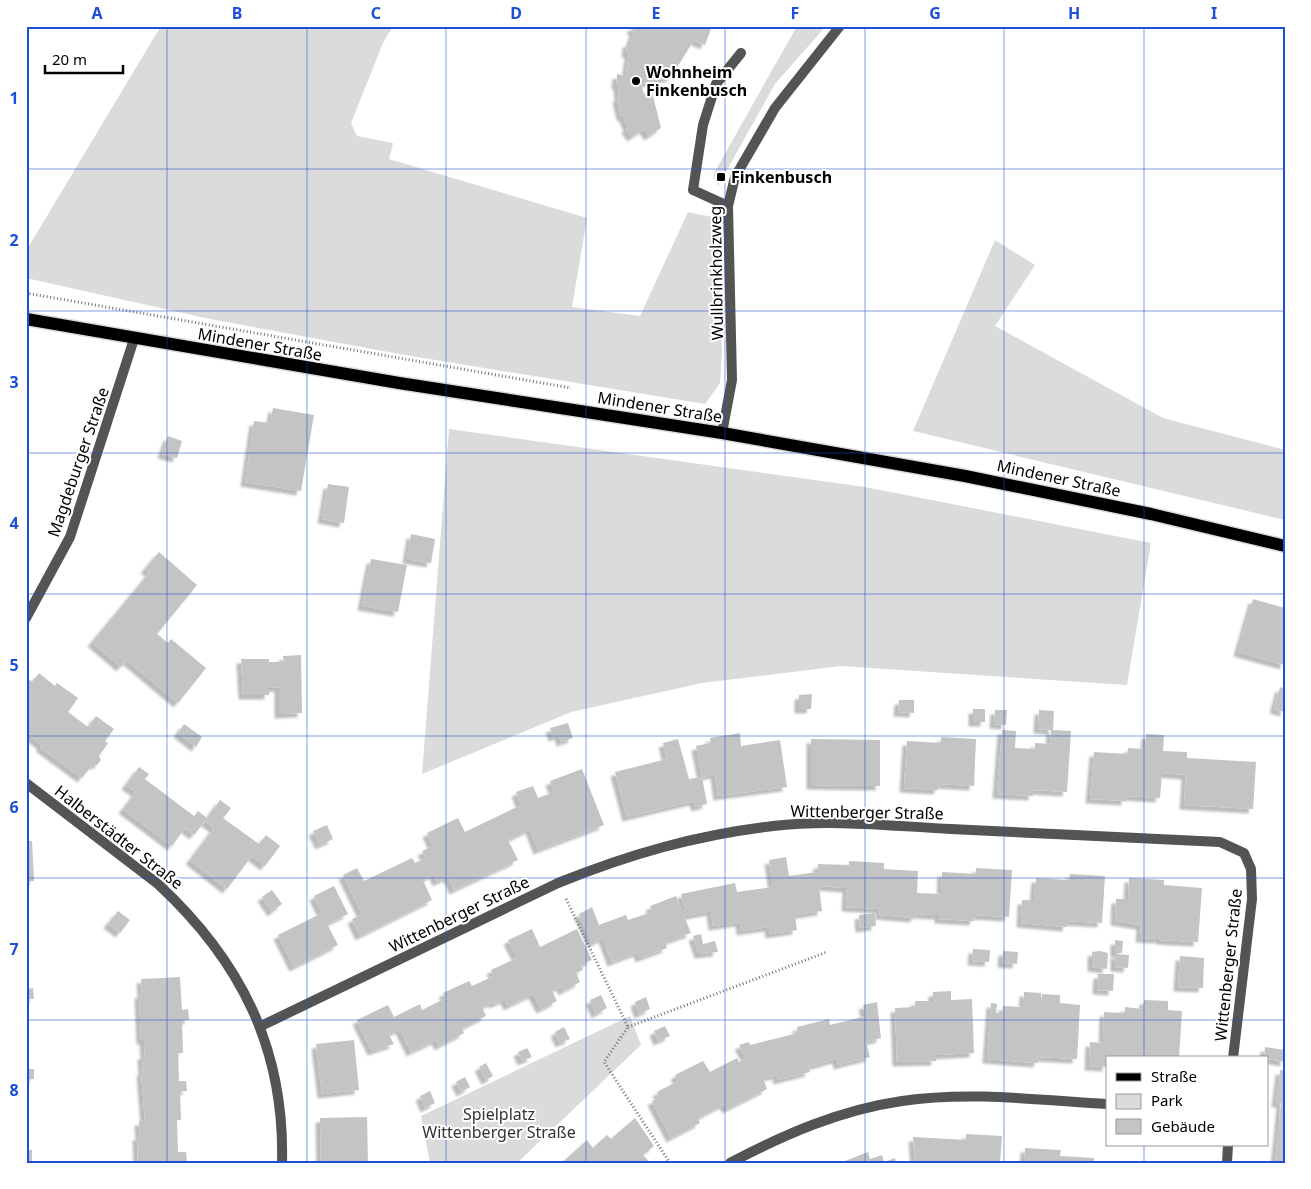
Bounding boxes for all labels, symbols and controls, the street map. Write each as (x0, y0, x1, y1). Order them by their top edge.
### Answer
text: A (91, 2, 103, 24)
text: B (232, 2, 242, 24)
text: C (371, 2, 381, 24)
text: D (510, 2, 522, 24)
text: E (652, 2, 661, 24)
text: F (791, 2, 799, 24)
text: G (929, 2, 941, 24)
text: H (1068, 2, 1080, 24)
text: I (1211, 2, 1217, 24)
scale bar (45, 42, 122, 74)
text: 20 m (52, 49, 87, 69)
place label: Wohnheim Finkenbusch (646, 61, 747, 101)
marker: Wohnheim Finkenbusch (630, 75, 642, 87)
text: 1 (9, 87, 19, 109)
place label: Finkenbusch (731, 166, 832, 188)
marker: Finkenbusch (715, 171, 727, 183)
street label: Wullbrinkholzweg (704, 206, 728, 340)
text: 2 (9, 229, 19, 251)
street label: Mindener Straße (196, 322, 324, 366)
text: 3 (9, 371, 19, 393)
street label: Magdeburger Straße (42, 384, 114, 540)
street label: Mindener Straße (596, 386, 724, 428)
street label: Mindener Straße (995, 454, 1123, 502)
text: 4 (9, 512, 19, 534)
text: 5 (9, 654, 19, 676)
street label: Halberstädter Straße (50, 780, 188, 894)
text: 6 (9, 796, 19, 818)
street label: Wittenberger Straße (790, 800, 944, 824)
street label: Wittenberger Straße (385, 870, 533, 958)
street label: Wittenberger Straße (1209, 888, 1247, 1042)
text: 7 (9, 938, 19, 960)
legend (1106, 1056, 1268, 1146)
text: Straße (1151, 1066, 1197, 1086)
text: 8 (9, 1079, 19, 1101)
text: Park (1151, 1090, 1183, 1110)
park label: Spielplatz Wittenberger Straße (422, 1103, 576, 1143)
text: Gebäude (1151, 1116, 1215, 1136)

